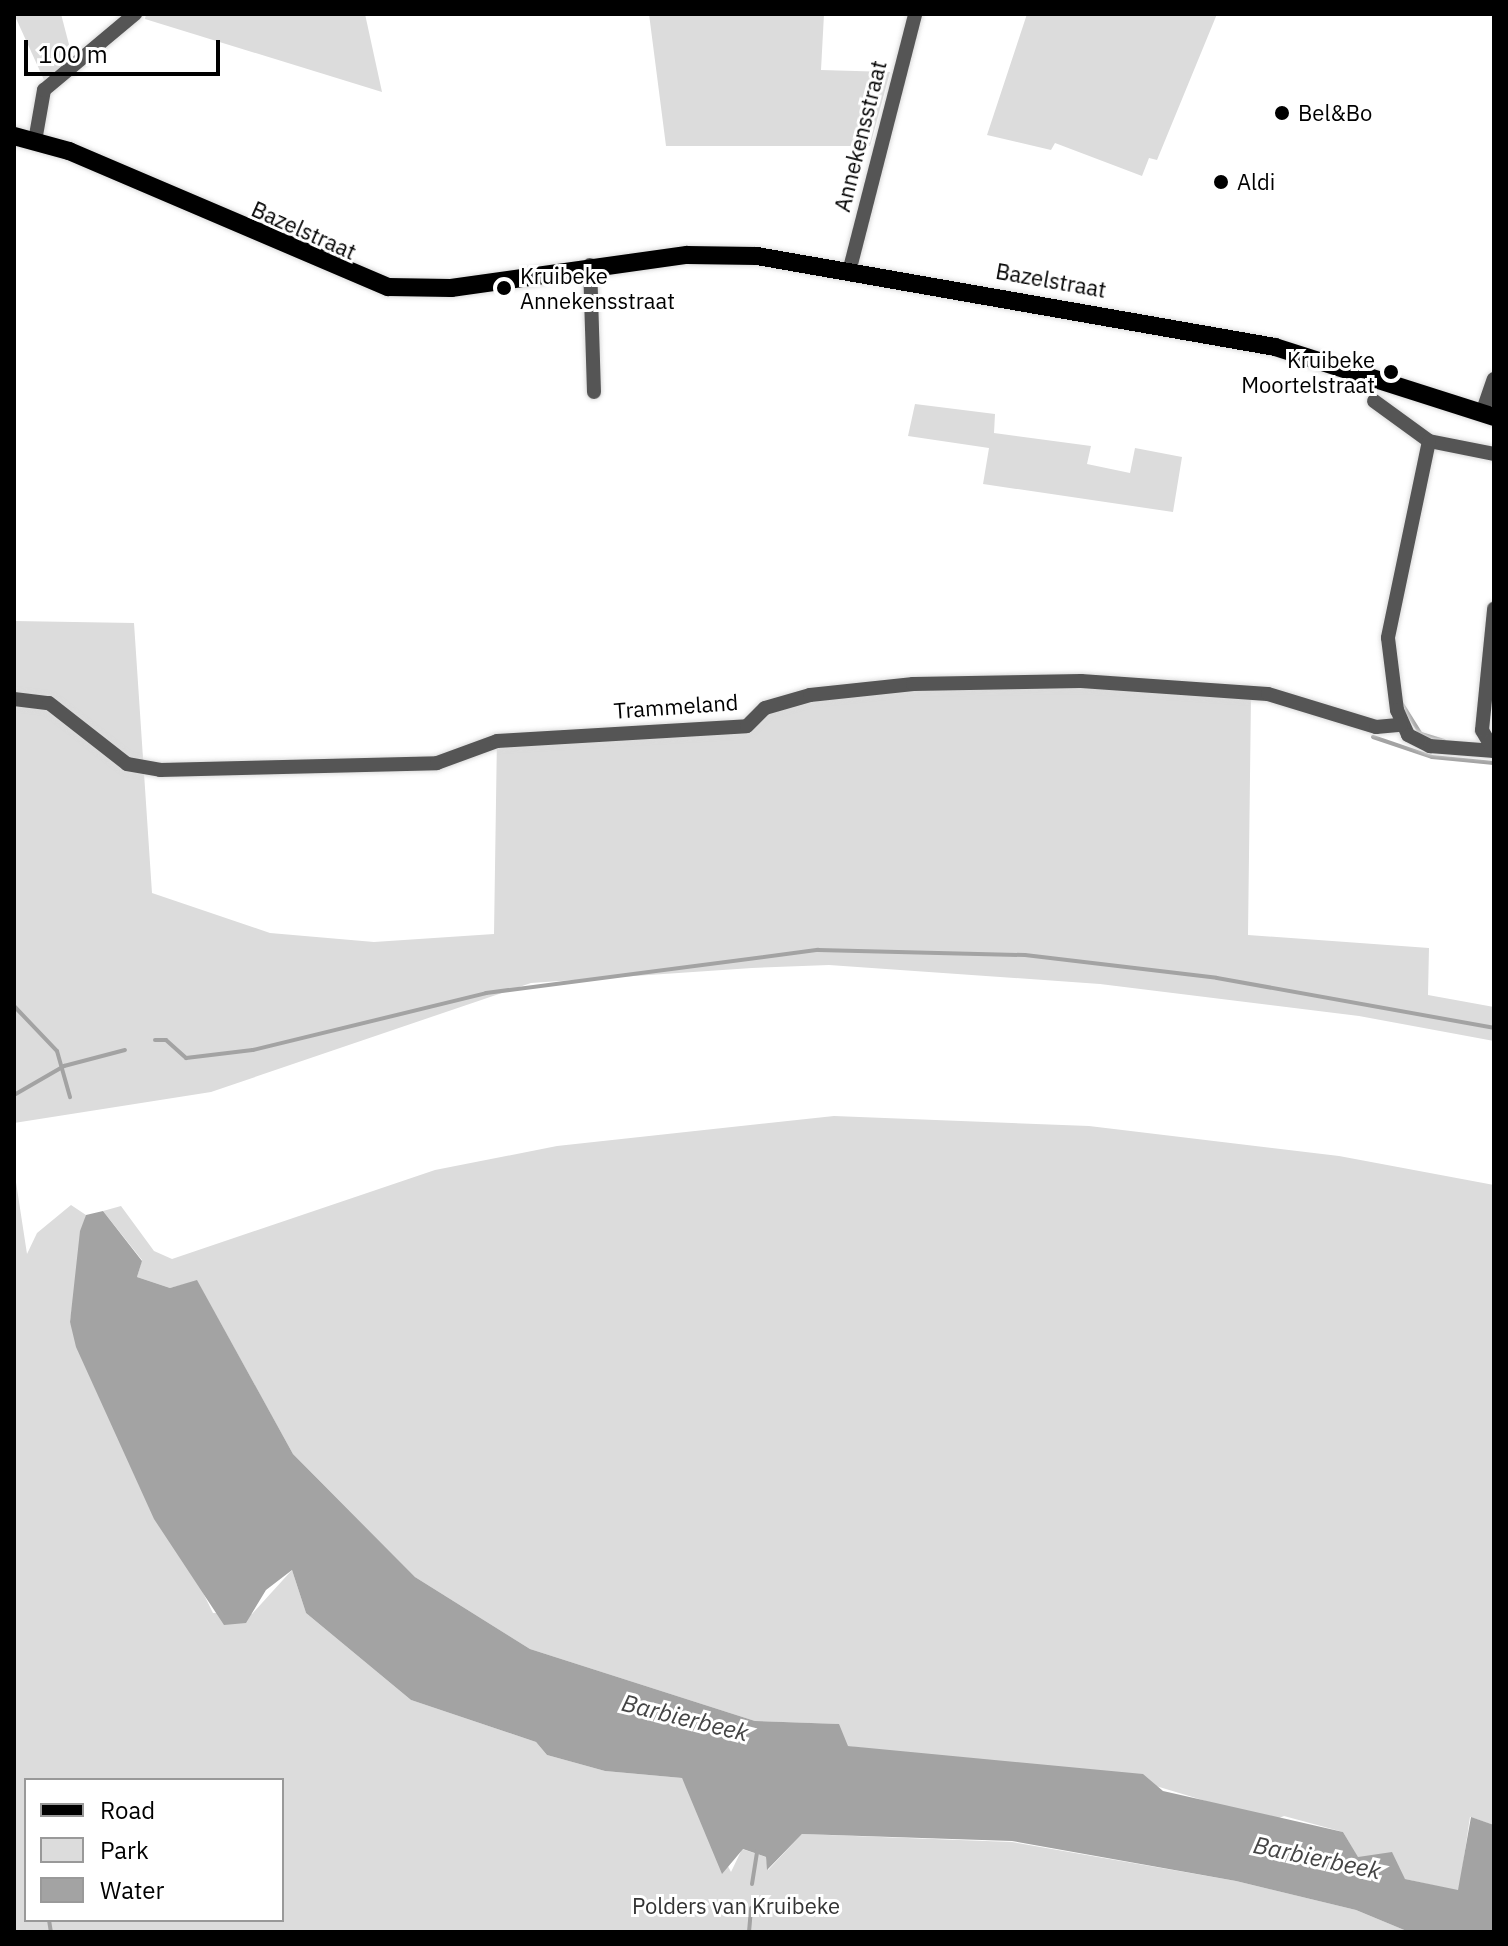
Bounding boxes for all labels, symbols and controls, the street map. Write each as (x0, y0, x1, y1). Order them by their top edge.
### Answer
scale bar (28, 24, 224, 74)
text: 100 m (38, 38, 108, 70)
street label: Annekensstraat (828, 58, 892, 214)
place label: Bel&Bo (1298, 100, 1372, 126)
marker: Bel&Bo (1273, 104, 1291, 122)
place label: Aldi (1237, 169, 1275, 195)
marker: Aldi (1212, 173, 1230, 191)
street label: Bazelstraat (248, 195, 360, 265)
street label: Bazelstraat (994, 257, 1108, 303)
place label: Kruibeke Annekensstraat (520, 262, 675, 314)
marker: Kruibeke Annekensstraat (495, 279, 513, 297)
place label: Kruibeke Moortelstraat (1241, 346, 1375, 398)
marker: Kruibeke Moortelstraat (1382, 363, 1400, 381)
street label: Trammeland (613, 688, 739, 724)
water label: Barbierbeek (619, 1688, 751, 1748)
legend (24, 1778, 284, 1922)
text: Road (100, 1794, 155, 1826)
water label: Barbierbeek (1251, 1830, 1383, 1886)
text: Park (100, 1834, 149, 1866)
text: Water (100, 1874, 164, 1906)
park label: Polders van Kruibeke (632, 1893, 840, 1919)

